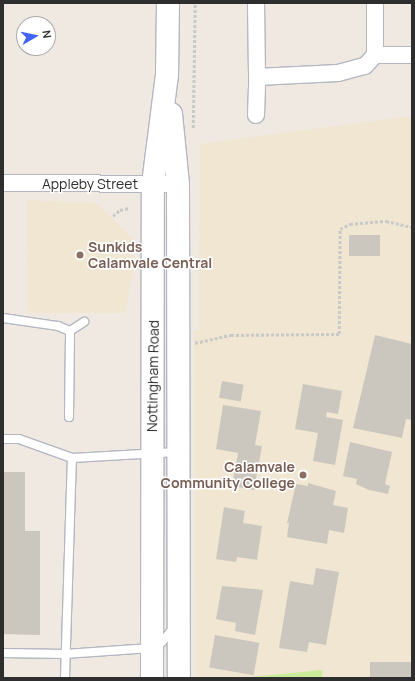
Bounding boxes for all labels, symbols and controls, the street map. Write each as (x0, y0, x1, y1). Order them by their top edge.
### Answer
north arrow (16, 16, 56, 56)
text: N (39, 29, 55, 39)
street label: Appleby Street (42, 176, 138, 192)
place label: Sunkids Calamvale Central (88, 239, 212, 272)
marker: Sunkids Calamvale Central (75, 250, 85, 260)
street label: Nottingham Road (144, 320, 162, 432)
place label: Calamvale Community College (161, 459, 295, 492)
marker: Calamvale Community College (298, 470, 308, 480)

